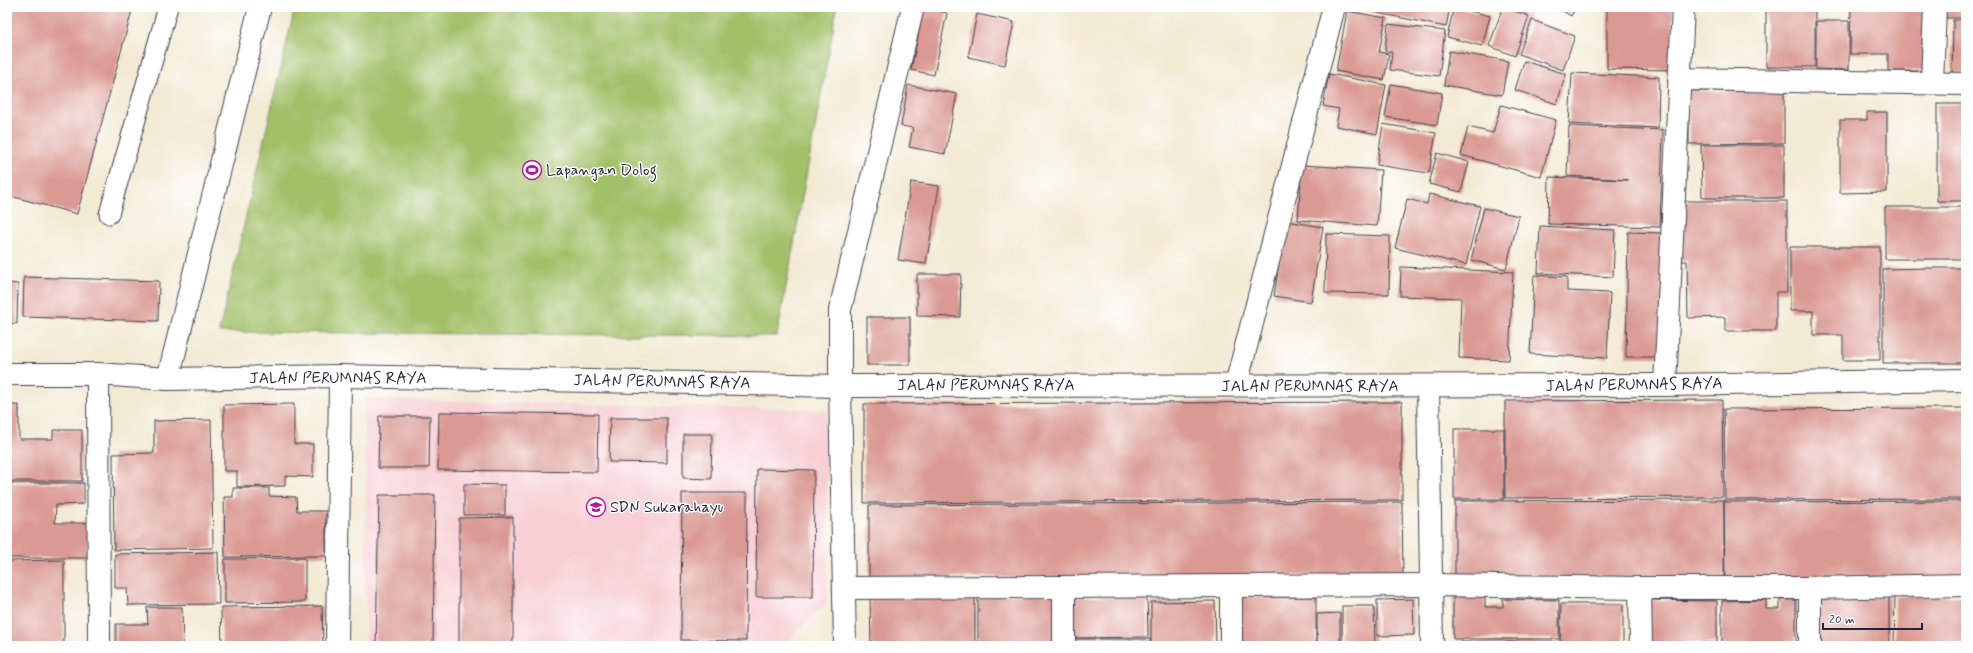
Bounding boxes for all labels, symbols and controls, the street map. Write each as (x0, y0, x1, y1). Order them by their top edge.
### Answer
sports icon: Lapangan Dolog (521, 159, 543, 181)
place label: Lapangan Dolog (546, 160, 657, 182)
street label: JALAN PERUMNAS RAYA (249, 368, 427, 389)
street label: JALAN PERUMNAS RAYA (573, 370, 751, 394)
street label: JALAN PERUMNAS RAYA (1545, 373, 1723, 397)
street label: JALAN PERUMNAS RAYA (897, 375, 1075, 396)
street label: JALAN PERUMNAS RAYA (1221, 376, 1399, 397)
school or university icon: SDN Sukarahayu (585, 496, 607, 518)
place label: SDN Sukarahayu (610, 497, 723, 518)
scale bar (1823, 605, 1922, 631)
text: 20 m (1829, 612, 1855, 628)

